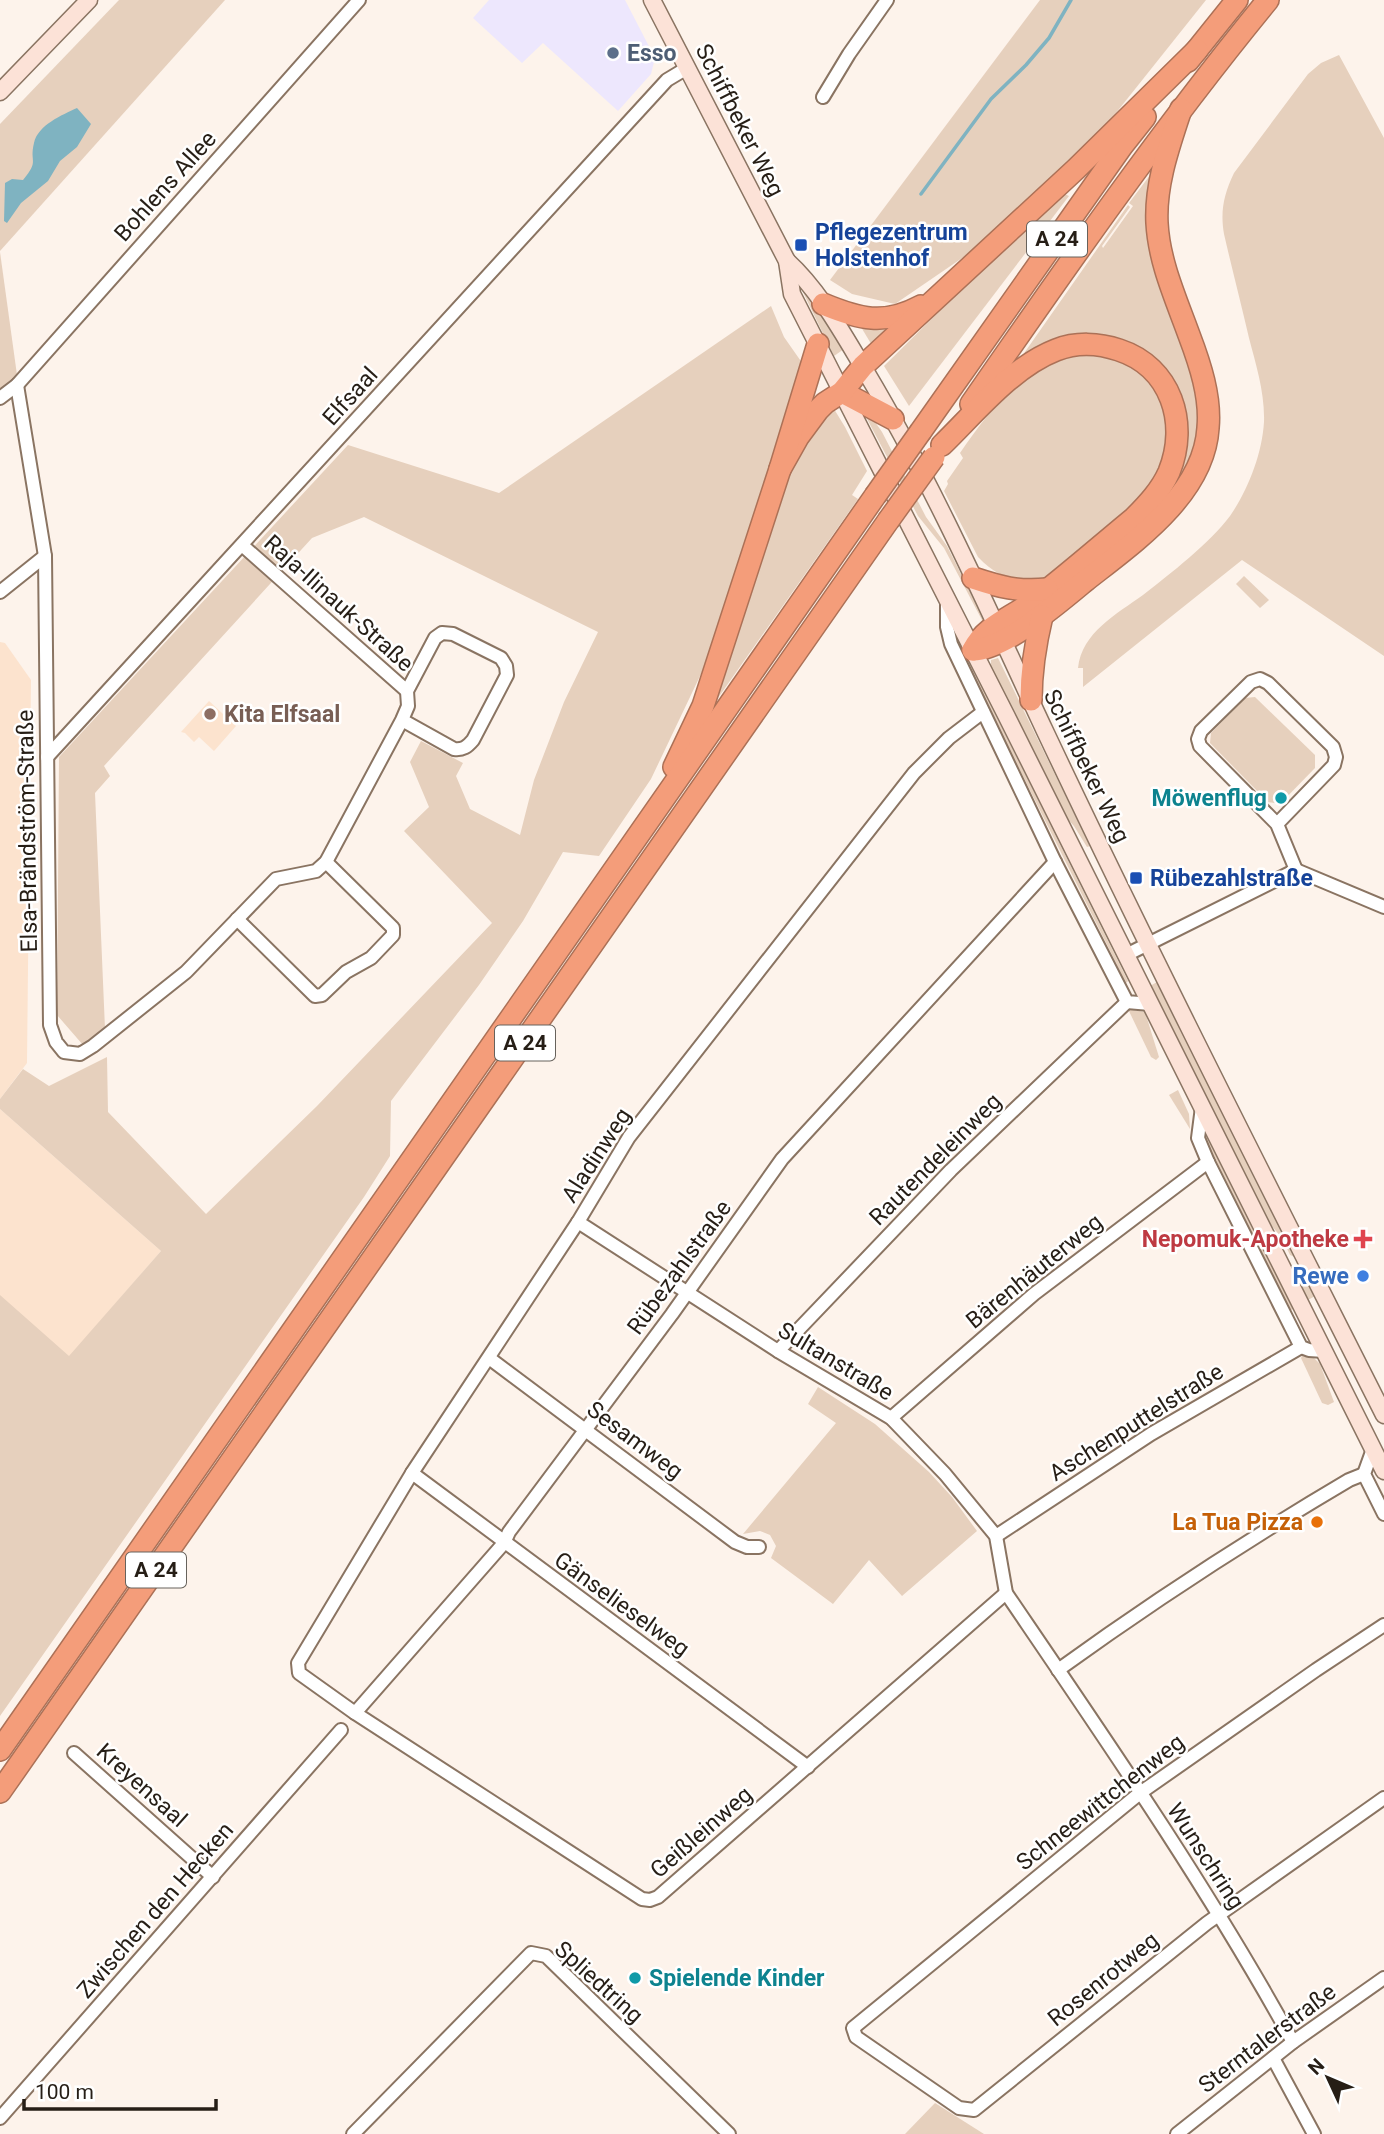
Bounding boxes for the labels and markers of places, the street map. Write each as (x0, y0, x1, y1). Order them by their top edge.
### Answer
place label: Esso (627, 40, 677, 67)
marker: Esso (605, 45, 621, 61)
place label: Pflegezentrum Holstenhof (815, 219, 968, 272)
marker: Pflegezentrum Holstenhof (793, 237, 809, 253)
place label: Kita Elfsaal (224, 701, 340, 728)
marker: Kita Elfsaal (202, 706, 218, 722)
place label: Möwenflug (1152, 785, 1267, 812)
marker: Möwenflug (1273, 790, 1289, 806)
place label: Rübezahlstraße (1150, 865, 1313, 892)
marker: Rübezahlstraße (1128, 870, 1144, 886)
place label: Nepomuk-Apotheke (1142, 1226, 1349, 1253)
marker: Nepomuk-Apotheke (1355, 1231, 1371, 1247)
place label: Rewe (1293, 1263, 1349, 1290)
marker: Rewe (1355, 1268, 1371, 1284)
place label: La Tua Pizza (1172, 1509, 1303, 1536)
marker: La Tua Pizza (1309, 1514, 1325, 1530)
place label: Spielende Kinder (649, 1965, 825, 1992)
marker: Spielende Kinder (627, 1970, 643, 1986)

